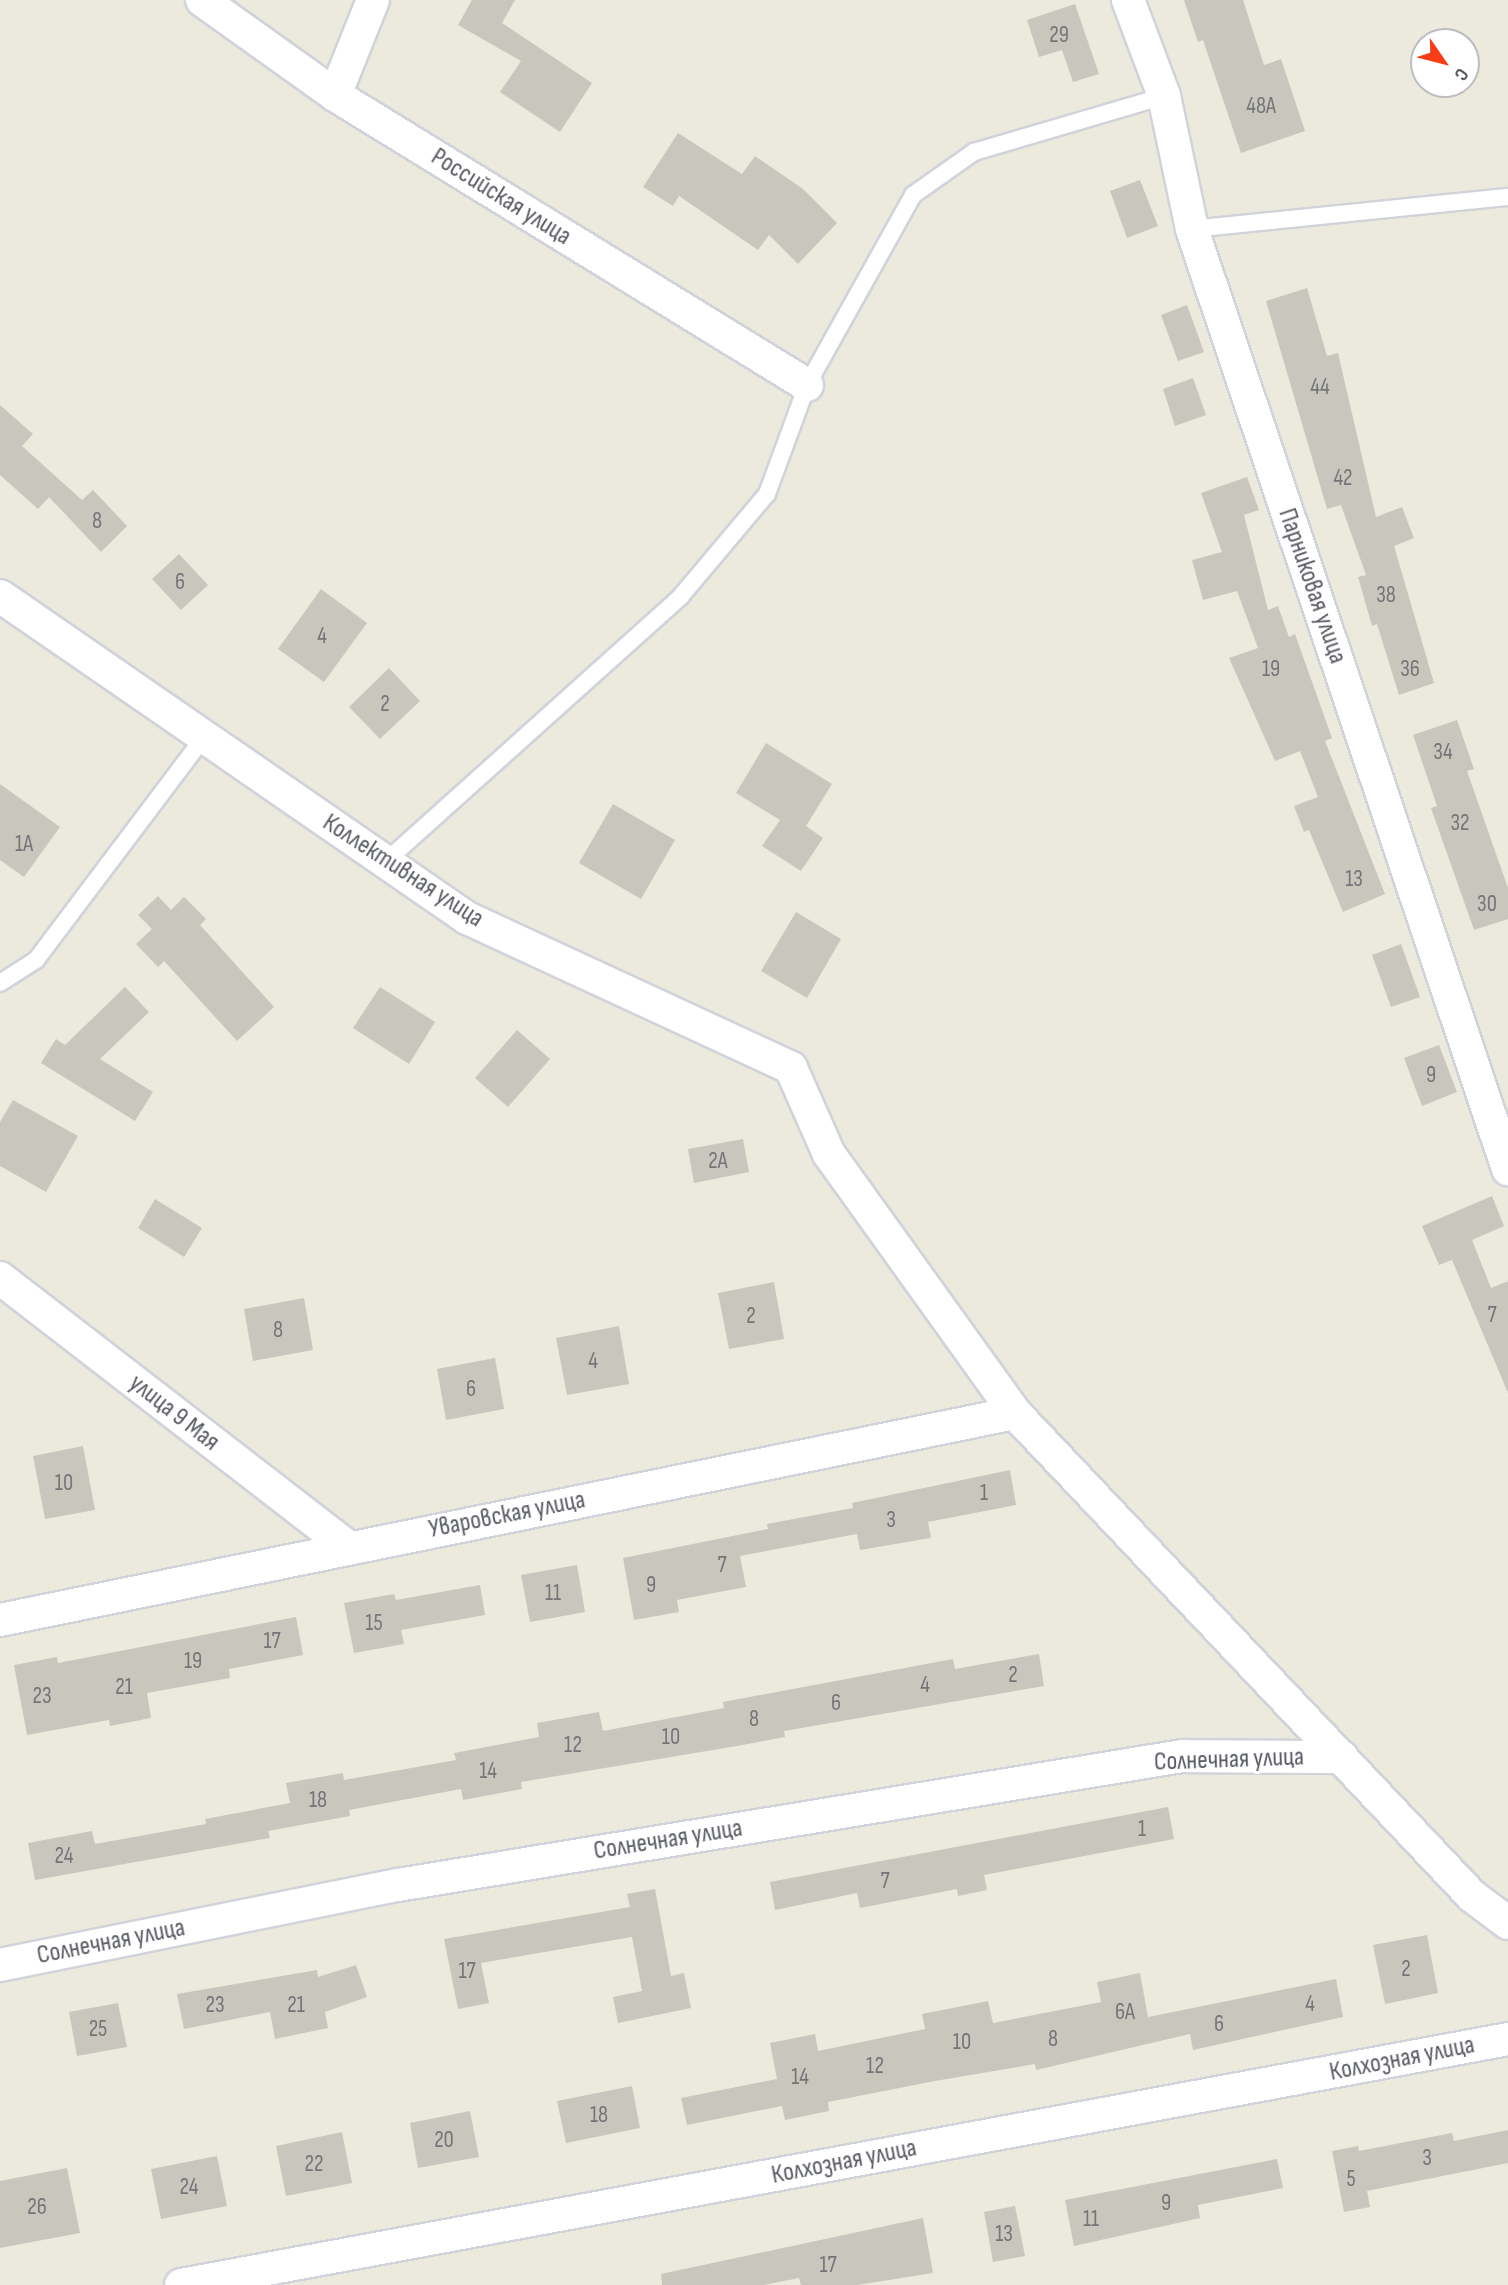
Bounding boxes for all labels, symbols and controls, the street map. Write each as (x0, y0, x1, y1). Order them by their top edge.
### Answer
house number: 29 (1049, 21, 1069, 49)
north arrow (1410, 28, 1480, 98)
text: С (1449, 64, 1473, 85)
house number: 48А (1246, 92, 1276, 120)
street label: Российская улица (425, 142, 577, 252)
house number: 44 (1310, 373, 1330, 401)
house number: 42 (1333, 464, 1353, 492)
street label: Парниковая улица (1271, 504, 1353, 668)
house number: 8 (92, 507, 102, 535)
house number: 6 (175, 568, 185, 596)
house number: 38 (1376, 581, 1396, 609)
house number: 4 (317, 622, 327, 650)
house number: 19 (1262, 655, 1280, 683)
house number: 36 (1400, 655, 1420, 683)
house number: 2 (380, 690, 390, 718)
house number: 34 (1433, 738, 1453, 766)
street label: Коллективная улица (317, 807, 489, 935)
house number: 32 (1450, 809, 1470, 837)
house number: 1А (15, 830, 33, 858)
house number: 13 (1345, 865, 1363, 893)
house number: 30 (1477, 890, 1497, 918)
house number: 9 (1426, 1061, 1436, 1089)
house number: 2А (708, 1147, 728, 1175)
house number: 7 (1487, 1301, 1497, 1329)
house number: 2 (746, 1302, 756, 1330)
house number: 8 (273, 1316, 283, 1344)
house number: 4 (588, 1347, 598, 1375)
street label: улица 9 Мая (123, 1368, 225, 1458)
house number: 6 (466, 1375, 476, 1403)
house number: 10 (55, 1469, 73, 1497)
house number: 1 (980, 1479, 988, 1507)
street label: Уваровская улица (426, 1485, 588, 1545)
house number: 3 (886, 1506, 896, 1534)
house number: 7 (717, 1551, 727, 1579)
house number: 9 (646, 1571, 656, 1599)
house number: 11 (545, 1579, 561, 1607)
house number: 15 (365, 1609, 383, 1637)
house number: 17 (263, 1627, 281, 1655)
house number: 19 (184, 1647, 202, 1675)
house number: 2 (1008, 1661, 1018, 1689)
house number: 4 (920, 1671, 930, 1699)
house number: 21 (115, 1673, 133, 1701)
house number: 23 (32, 1682, 52, 1710)
house number: 6 (831, 1689, 841, 1717)
house number: 8 (749, 1705, 759, 1733)
house number: 10 (662, 1723, 680, 1751)
house number: 12 (564, 1731, 582, 1759)
street label: Солнечная улица (1153, 1742, 1305, 1778)
house number: 14 (479, 1757, 497, 1785)
house number: 18 (309, 1786, 327, 1814)
street label: Солнечная улица (591, 1813, 745, 1867)
house number: 1 (1138, 1815, 1146, 1843)
house number: 24 (55, 1842, 73, 1870)
house number: 7 (880, 1867, 890, 1895)
street label: Солнечная улица (34, 1912, 188, 1972)
house number: 2 (1401, 1955, 1411, 1983)
house number: 17 (458, 1957, 476, 1985)
house number: 4 (1305, 1990, 1315, 2018)
house number: 23 (205, 1991, 225, 2019)
house number: 21 (287, 1991, 305, 2019)
house number: 6А (1115, 1998, 1135, 2026)
house number: 6 (1214, 2010, 1224, 2038)
house number: 25 (89, 2015, 107, 2043)
house number: 8 (1048, 2025, 1058, 2053)
house number: 10 (953, 2028, 971, 2056)
street label: Колхозная улица (1327, 2030, 1477, 2088)
house number: 12 (866, 2052, 884, 2080)
house number: 14 (791, 2063, 809, 2091)
house number: 18 (590, 2101, 608, 2129)
house number: 20 (434, 2126, 454, 2154)
street label: Колхозная улица (769, 2133, 919, 2191)
house number: 3 (1422, 2144, 1432, 2172)
house number: 22 (305, 2150, 323, 2178)
house number: 5 (1346, 2165, 1356, 2193)
house number: 24 (180, 2173, 198, 2201)
house number: 9 (1161, 2189, 1171, 2217)
house number: 26 (27, 2193, 47, 2221)
house number: 11 (1083, 2205, 1099, 2233)
house number: 13 (995, 2220, 1013, 2248)
house number: 17 (819, 2251, 837, 2279)

